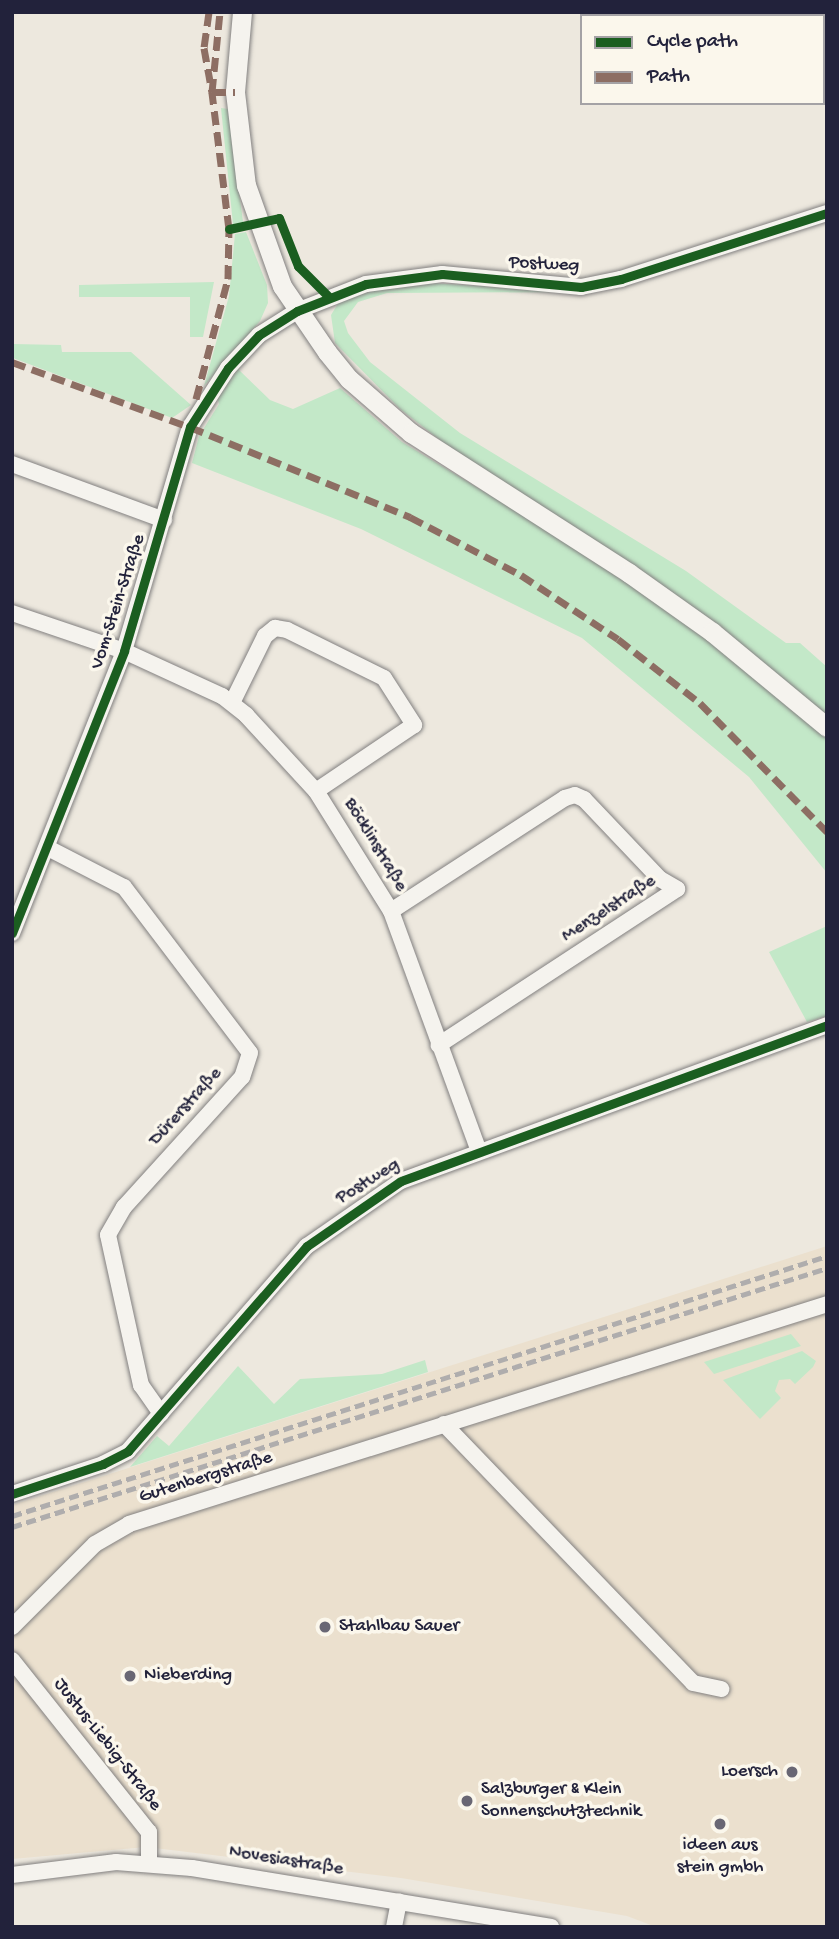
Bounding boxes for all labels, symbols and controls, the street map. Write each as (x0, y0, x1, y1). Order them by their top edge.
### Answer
legend (580, 14, 825, 105)
text: Cycle path (647, 30, 738, 55)
text: Path (647, 65, 690, 90)
street label: Postweg (508, 252, 580, 278)
street label: Vom-Stein-Straße (86, 532, 152, 672)
street label: Böcklinstraße (338, 794, 412, 896)
street label: Menzelstraße (558, 870, 660, 948)
street label: Dürerstraße (145, 1063, 227, 1151)
street label: Postweg (332, 1154, 404, 1210)
street label: Gutenbergstraße (137, 1447, 275, 1509)
place label: Stahlbau Sauer (339, 1616, 459, 1638)
marker: Stahlbau Sauer (317, 1619, 333, 1635)
place label: Nieberding (144, 1665, 232, 1687)
marker: Nieberding (122, 1668, 138, 1684)
street label: Justus-Liebig-Straße (48, 1674, 166, 1816)
place label: Loersch (721, 1761, 778, 1783)
marker: Loersch (784, 1764, 800, 1780)
place label: Salzburger & Klein Sonnenschutztechnik (481, 1779, 641, 1823)
marker: Salzburger & Klein Sonnenschutztechnik (459, 1793, 475, 1809)
marker: ideen aus stein gmbh (712, 1816, 728, 1832)
place label: ideen aus stein gmbh (677, 1835, 763, 1879)
street label: Novesiastraße (227, 1841, 345, 1881)

